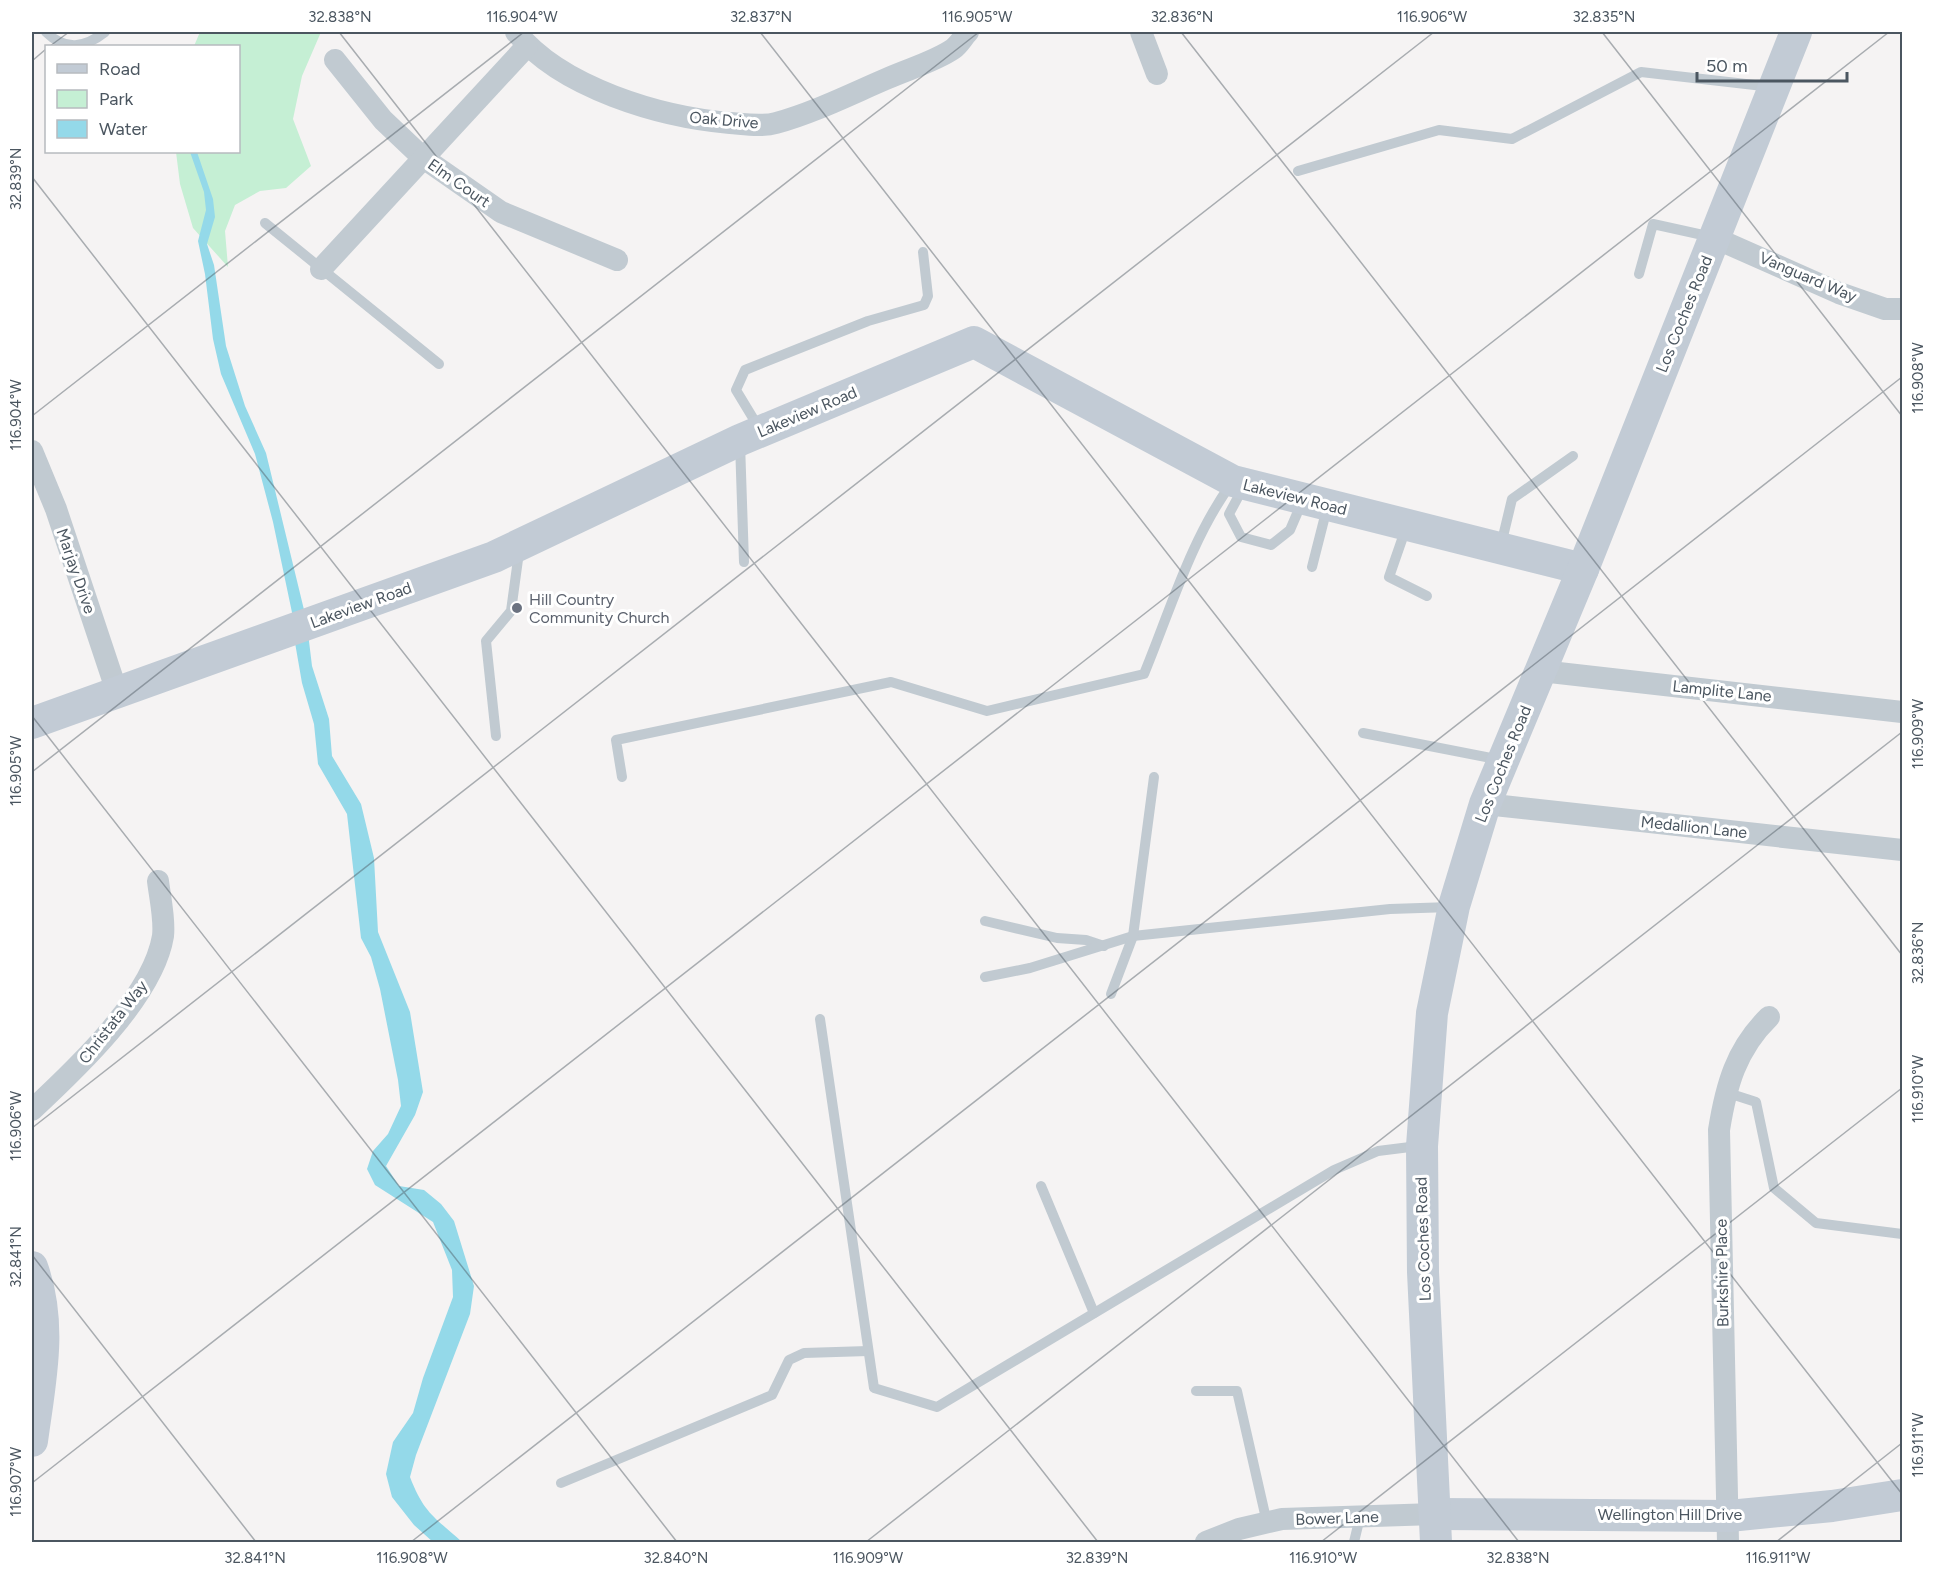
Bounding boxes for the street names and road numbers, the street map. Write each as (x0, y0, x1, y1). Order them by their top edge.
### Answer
street label: Oak Drive (689, 108, 760, 133)
street label: Elm Court (424, 155, 494, 211)
street label: Vanguard Way (1756, 248, 1860, 306)
street label: Los Coches Road (1652, 253, 1716, 375)
street label: Lakeview Road (754, 382, 860, 442)
street label: Lakeview Road (1241, 475, 1349, 519)
street label: Marjay Drive (53, 526, 100, 616)
street label: Lakeview Road (308, 578, 414, 632)
street label: Lamplite Lane (1671, 676, 1773, 706)
street label: Los Coches Road (1471, 703, 1535, 825)
street label: Medallion Lane (1640, 812, 1748, 842)
street label: Christata Way (75, 976, 152, 1067)
street label: Los Coches Road (1411, 1177, 1435, 1301)
street label: Burkshire Place (1712, 1218, 1732, 1327)
street label: Wellington Hill Drive (1598, 1505, 1742, 1524)
street label: Bower Lane (1295, 1507, 1379, 1529)

